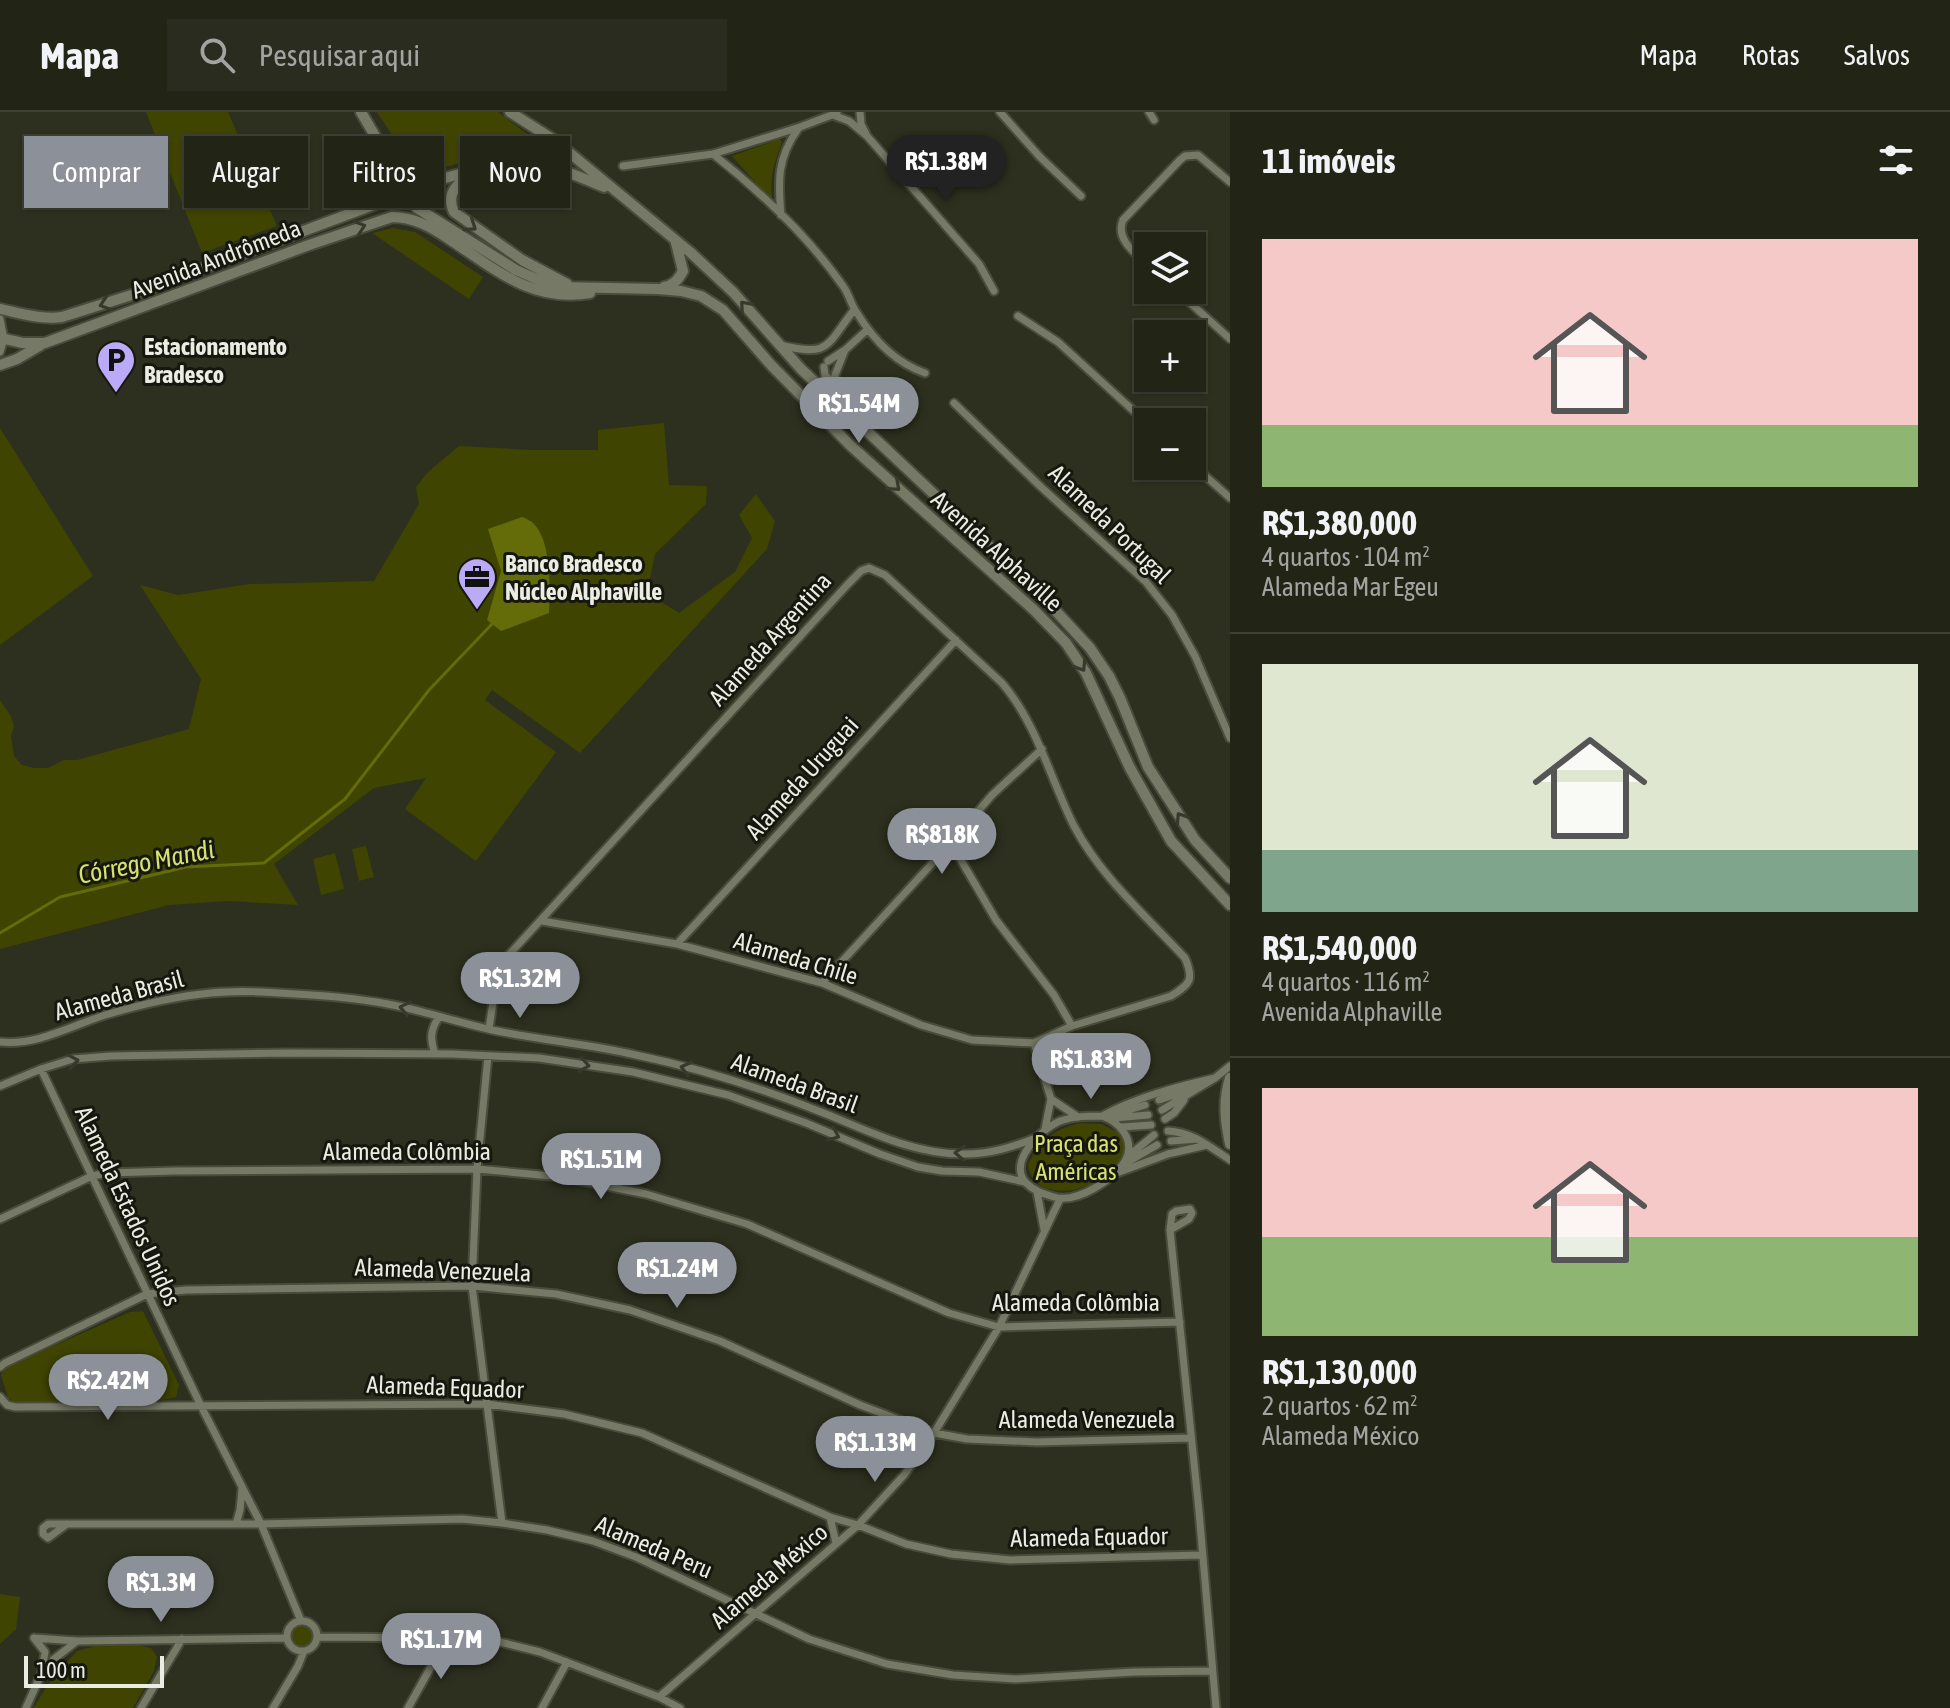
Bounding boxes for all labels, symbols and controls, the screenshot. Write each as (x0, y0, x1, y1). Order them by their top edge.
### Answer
search box (167, 19, 727, 91)
icon: search (195, 33, 239, 77)
text: Mapa (40, 34, 119, 77)
text: Pesquisar aqui (259, 38, 420, 72)
text: Mapa (1640, 39, 1698, 71)
text: Rotas (1742, 39, 1800, 71)
text: Salvos (1844, 39, 1910, 71)
pin: R$1.38M (872, 135, 1020, 203)
chip: Comprar (24, 136, 168, 208)
chip: Alugar (184, 136, 308, 208)
chip: Filtros (324, 136, 444, 208)
chip: Novo (460, 136, 570, 208)
icon: filters (1874, 138, 1918, 182)
text: 11 imóveis (1262, 141, 1395, 180)
text: R$1.38M (905, 146, 987, 176)
street label: Avenida Andrômeda (128, 214, 304, 304)
one-way arrow (463, 216, 477, 231)
one-way arrow (352, 221, 366, 237)
map controls (1134, 232, 1206, 480)
button: layers (1134, 232, 1206, 304)
icon: home (1518, 291, 1662, 435)
one-way arrow (99, 294, 113, 310)
one-way arrow (740, 300, 755, 315)
button: + (1134, 320, 1206, 392)
place label: Estacionamento Bradesco (144, 333, 287, 388)
parking icon: Estacionamento Bradesco (95, 339, 137, 394)
pin: R$1.54M (785, 377, 933, 445)
text: R$1.54M (818, 388, 900, 418)
button: − (1134, 408, 1206, 480)
street label: Alameda Portugal (1044, 459, 1177, 589)
one-way arrow (886, 476, 901, 490)
street label: Avenida Alphaville (926, 485, 1068, 617)
text: R$1,380,000 (1262, 503, 1417, 542)
text: 4 quartos · 104 m² (1262, 542, 1430, 572)
place label: Banco Bradesco Núcleo Alphaville (505, 550, 662, 605)
office icon: Banco Bradesco Núcleo Alphaville (456, 556, 498, 611)
street label: Alameda Argentina (703, 567, 837, 711)
text: Alameda Mar Egeu (1262, 572, 1439, 602)
one-way arrow (1072, 657, 1087, 672)
street label: Alameda Uruguai (740, 712, 864, 844)
icon: home (1518, 716, 1662, 860)
pin: R$818K (877, 808, 1007, 876)
one-way arrow (1175, 812, 1190, 827)
text: R$818K (905, 819, 979, 849)
water label: Córrego Mandi (76, 834, 216, 890)
street label: Alameda Chile (731, 926, 861, 990)
text: R$1,540,000 (1262, 928, 1417, 967)
pin: R$1.32M (446, 952, 594, 1020)
text: R$1.32M (479, 963, 561, 993)
street label: Alameda Brasil (51, 965, 187, 1025)
text: 4 quartos · 116 m² (1262, 967, 1430, 997)
text: Avenida Alphaville (1262, 997, 1442, 1027)
one-way arrow (399, 1000, 412, 1017)
pin: R$1.83M (1017, 1033, 1165, 1101)
text: R$1.83M (1050, 1044, 1132, 1074)
street label: Alameda Brasil (728, 1048, 863, 1119)
one-way arrow (67, 1053, 80, 1070)
one-way arrow (577, 1056, 591, 1073)
one-way arrow (680, 1060, 694, 1077)
street label: Alameda Estados Unidos (70, 1102, 186, 1310)
one-way arrow (826, 1125, 840, 1141)
park label: Praça das Américas (1034, 1130, 1118, 1185)
pin: R$1.51M (527, 1133, 675, 1201)
street label: Alameda Colômbia (323, 1138, 491, 1165)
icon: home (1518, 1140, 1662, 1284)
text: R$1.51M (560, 1144, 642, 1174)
one-way arrow (953, 1144, 966, 1162)
pin: R$1.24M (603, 1242, 751, 1310)
street label: Alameda Venezuela (354, 1253, 532, 1287)
text: R$1.24M (636, 1253, 718, 1283)
street label: Alameda Colômbia (992, 1289, 1160, 1316)
text: R$1,130,000 (1262, 1352, 1417, 1391)
pin: R$2.42M (34, 1354, 182, 1422)
text: R$2.42M (67, 1365, 149, 1395)
street label: Alameda Equador (366, 1371, 525, 1403)
text: 2 quartos · 62 m² (1262, 1391, 1417, 1421)
street label: Alameda Venezuela (999, 1406, 1175, 1433)
pin: R$1.13M (801, 1416, 949, 1484)
text: Alameda México (1262, 1421, 1419, 1451)
text: R$1.13M (834, 1427, 916, 1457)
street label: Alameda Peru (592, 1510, 716, 1584)
street label: Alameda México (705, 1518, 833, 1634)
street label: Alameda Equador (1010, 1522, 1169, 1552)
pin: R$1.3M (96, 1556, 226, 1624)
text: R$1.3M (126, 1567, 196, 1597)
pin: R$1.17M (367, 1613, 515, 1681)
text: R$1.17M (400, 1624, 482, 1654)
scale bar (24, 1652, 164, 1688)
text: 100 m (36, 1657, 86, 1683)

